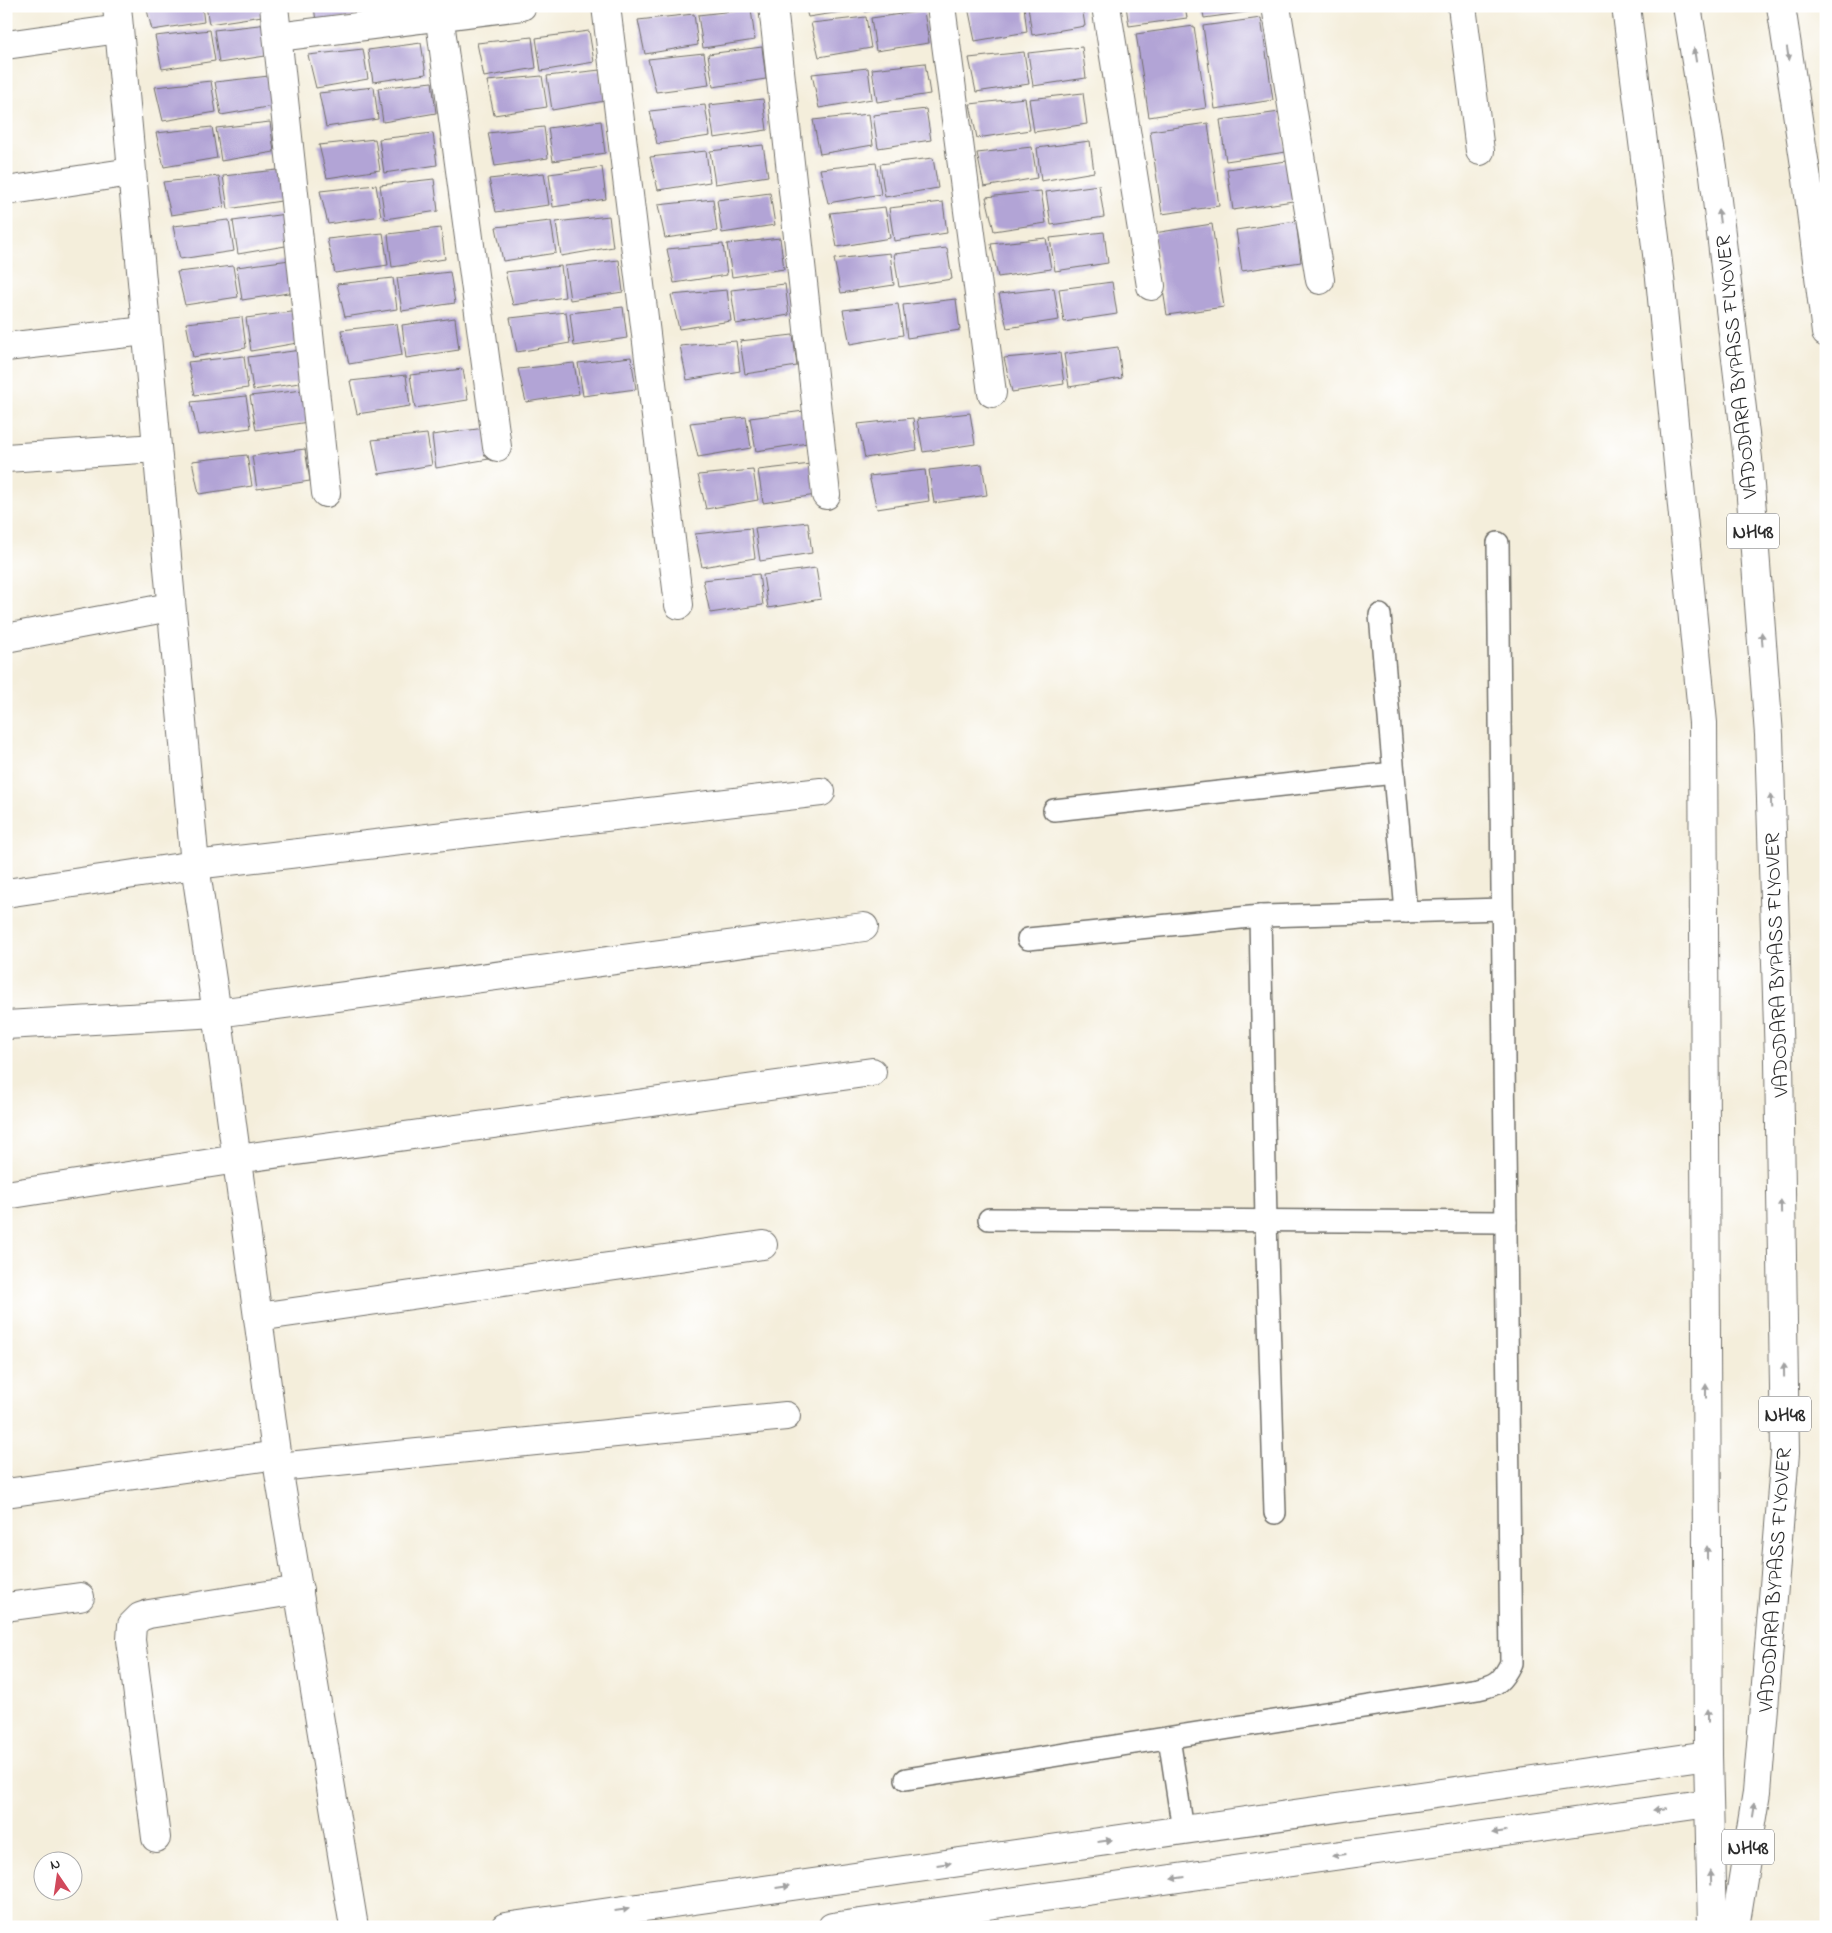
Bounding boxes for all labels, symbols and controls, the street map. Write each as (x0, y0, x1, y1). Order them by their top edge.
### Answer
one-way arrow (1691, 47, 1699, 63)
one-way arrow (1784, 47, 1792, 63)
one-way arrow (1715, 208, 1723, 224)
street label: VADODARA BYPASS FLYOVER (1709, 233, 1767, 501)
road number: NH48 (1727, 514, 1779, 548)
one-way arrow (1757, 630, 1765, 646)
one-way arrow (1767, 793, 1775, 809)
street label: VADODARA BYPASS FLYOVER (1758, 832, 1798, 1099)
one-way arrow (1777, 1199, 1785, 1215)
one-way arrow (1780, 1361, 1788, 1377)
one-way arrow (1702, 1382, 1710, 1398)
road number: NH48 (1759, 1396, 1811, 1432)
street label: VADODARA BYPASS FLYOVER (1752, 1447, 1800, 1714)
one-way arrow (1703, 1545, 1711, 1561)
one-way arrow (1704, 1707, 1712, 1723)
one-way arrow (1751, 1801, 1759, 1817)
one-way arrow (1652, 1806, 1668, 1814)
one-way arrow (1491, 1828, 1507, 1836)
road number: NH48 (1722, 1830, 1774, 1864)
one-way arrow (1097, 1837, 1113, 1845)
north arrow (32, 1850, 82, 1900)
one-way arrow (1330, 1851, 1346, 1859)
text: N (48, 1854, 62, 1876)
one-way arrow (936, 1860, 952, 1868)
one-way arrow (1706, 1870, 1714, 1886)
one-way arrow (1169, 1874, 1185, 1882)
one-way arrow (776, 1883, 792, 1891)
one-way arrow (615, 1906, 631, 1914)

